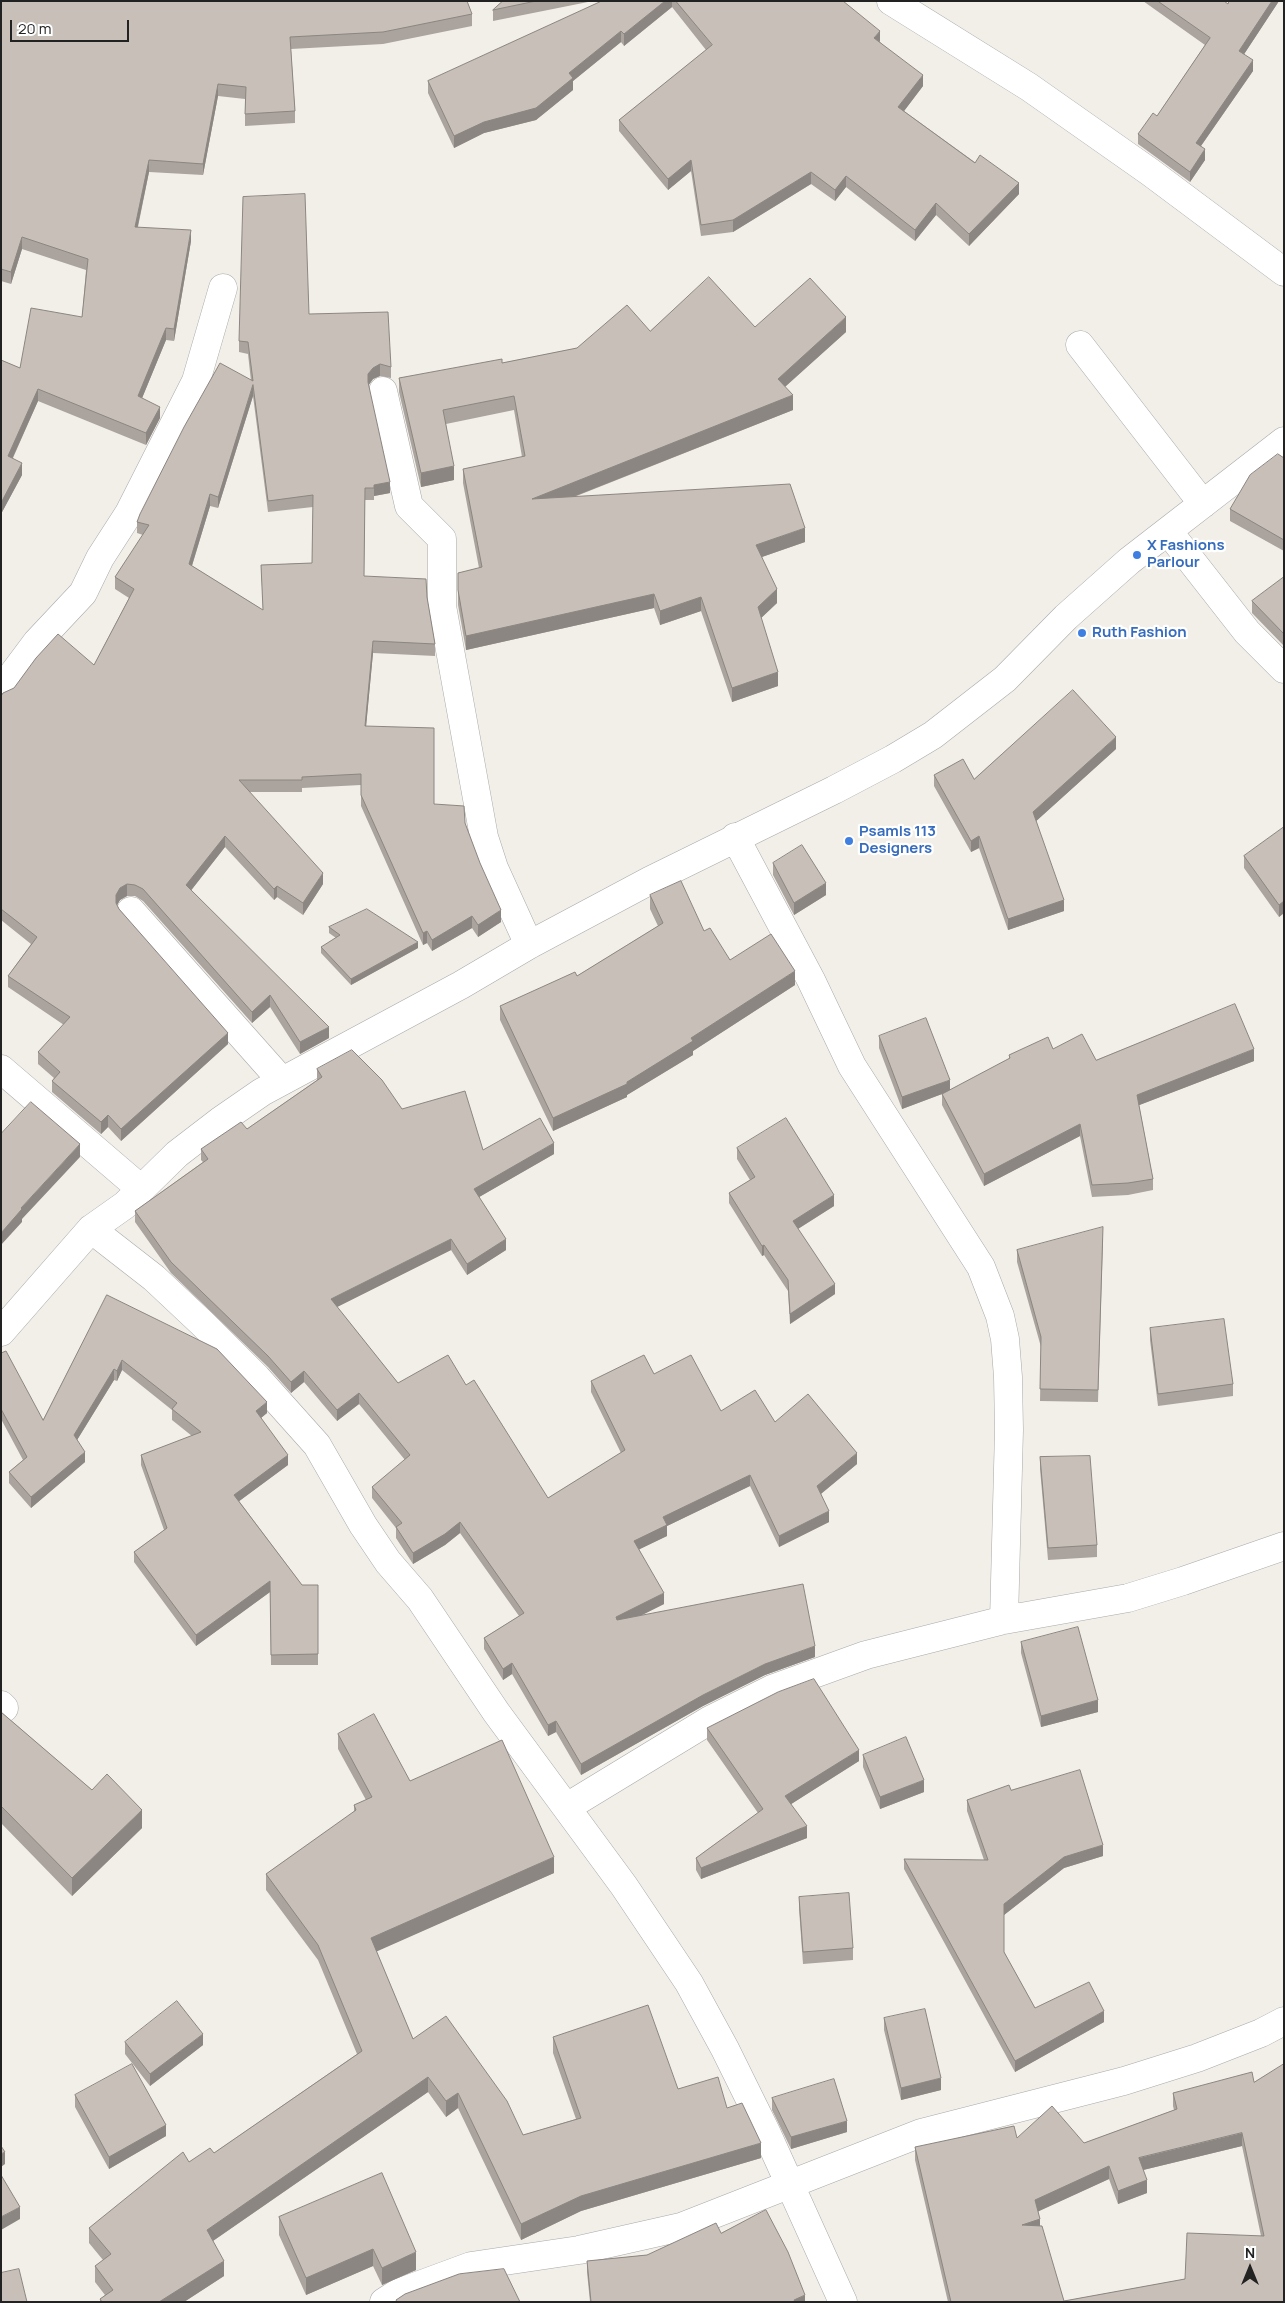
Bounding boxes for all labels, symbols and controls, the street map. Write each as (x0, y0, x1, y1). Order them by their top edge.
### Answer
scale bar (12, 10, 131, 42)
text: 20 m (18, 18, 51, 39)
place label: X Fashions Parlour (1147, 537, 1225, 572)
marker: X Fashions Parlour (1131, 549, 1143, 561)
place label: Ruth Fashion (1092, 624, 1187, 642)
marker: Ruth Fashion (1076, 627, 1088, 639)
place label: Psamls 113 Designers (859, 823, 936, 858)
marker: Psamls 113 Designers (843, 835, 855, 847)
north arrow (1225, 2243, 1275, 2293)
text: N (1245, 2243, 1255, 2262)

